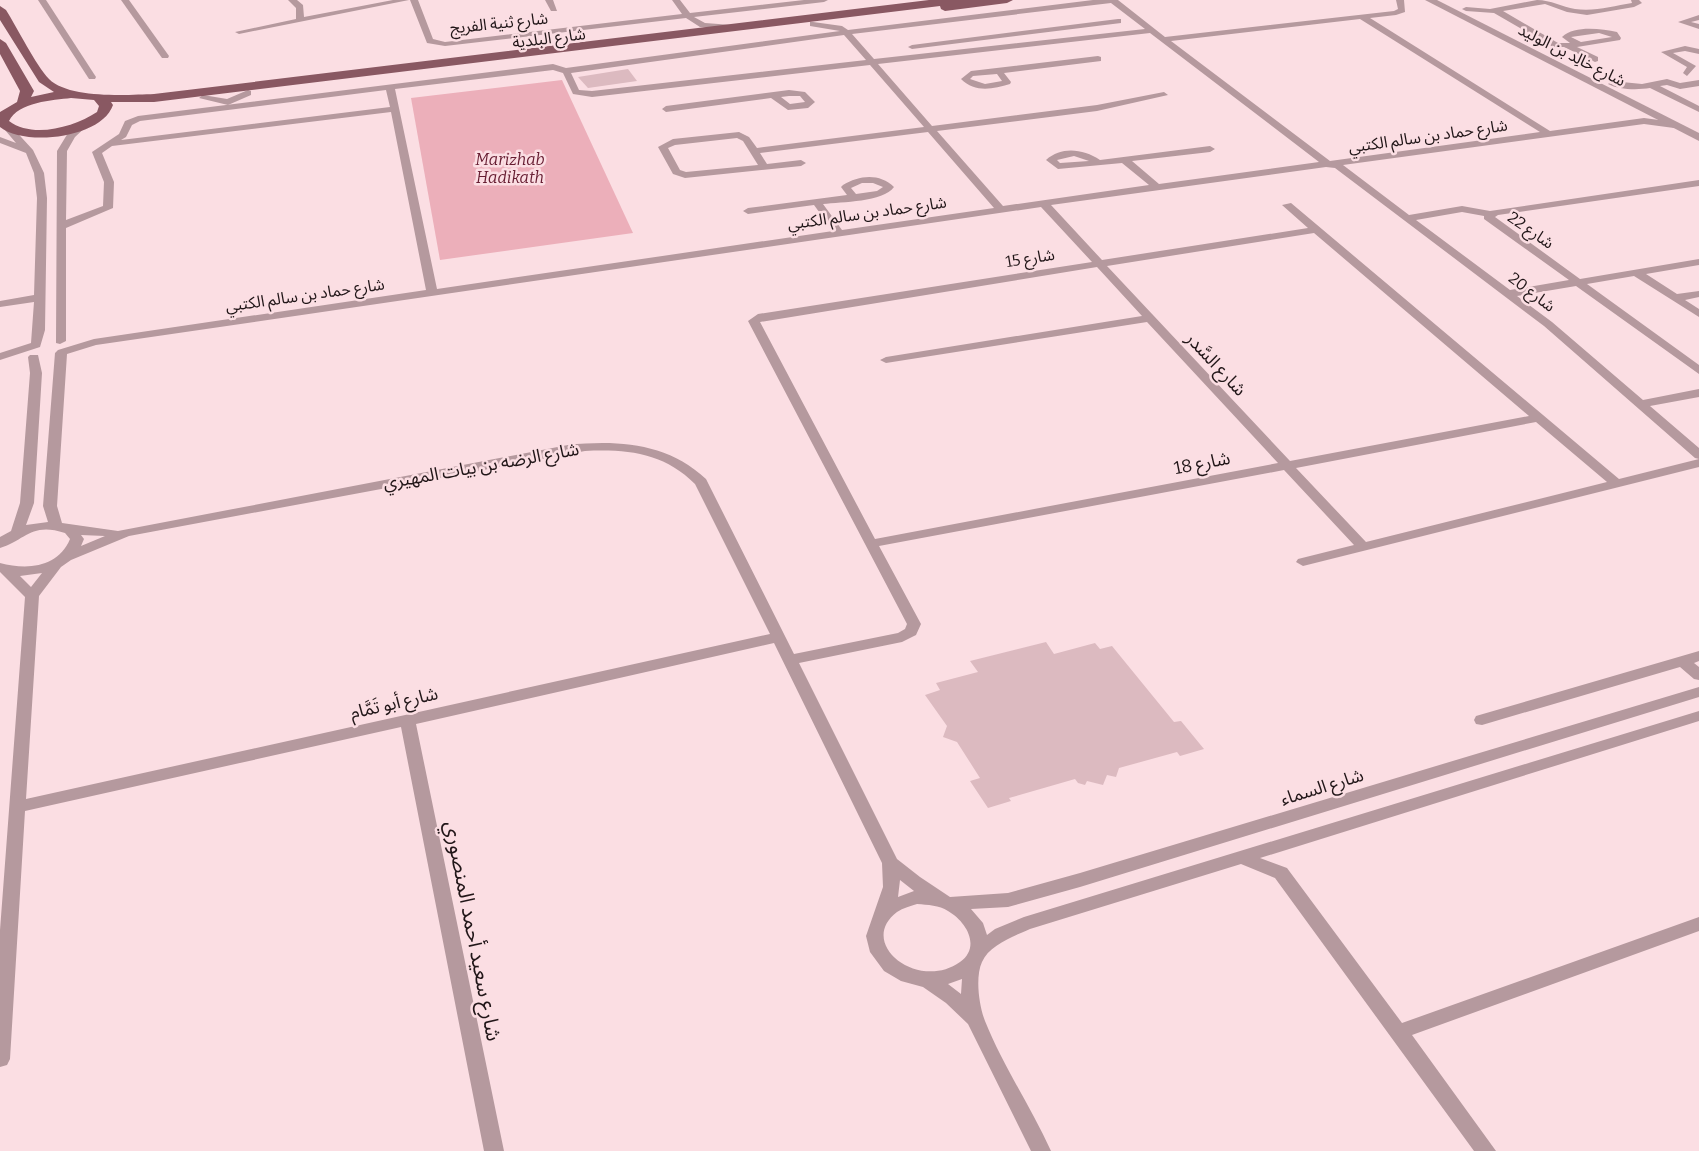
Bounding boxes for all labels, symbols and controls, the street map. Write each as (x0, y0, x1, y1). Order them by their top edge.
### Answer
street label: شارع ثنية الفريج (449, 8, 549, 41)
street label: شارع خالِد بن الوليد (1514, 20, 1629, 93)
street label: شارع البلدية (511, 24, 587, 55)
street label: شارع حماد بن سالم الكتبي (1347, 115, 1509, 160)
park label: Marizhab Hadikath (475, 150, 545, 187)
street label: شارع حماد بن سالم الكتبي (786, 192, 948, 237)
street label: شارع 22 (1503, 207, 1558, 255)
street label: شارع 15 (1004, 245, 1056, 274)
street label: شارع 20 (1503, 268, 1559, 318)
street label: شارع حماد بن سالم الكتبي (224, 274, 386, 319)
street label: شارع السَّدر (1178, 327, 1251, 402)
street label: شارع الرضه بن بيات المهيري (381, 438, 581, 497)
street label: شارع 18 (1172, 447, 1233, 482)
street label: شارع أبو تَمَّام (348, 682, 441, 727)
street label: شارع السماء (1278, 764, 1367, 813)
street label: شارع سعيد أحمد المنصوري (436, 819, 507, 1044)

